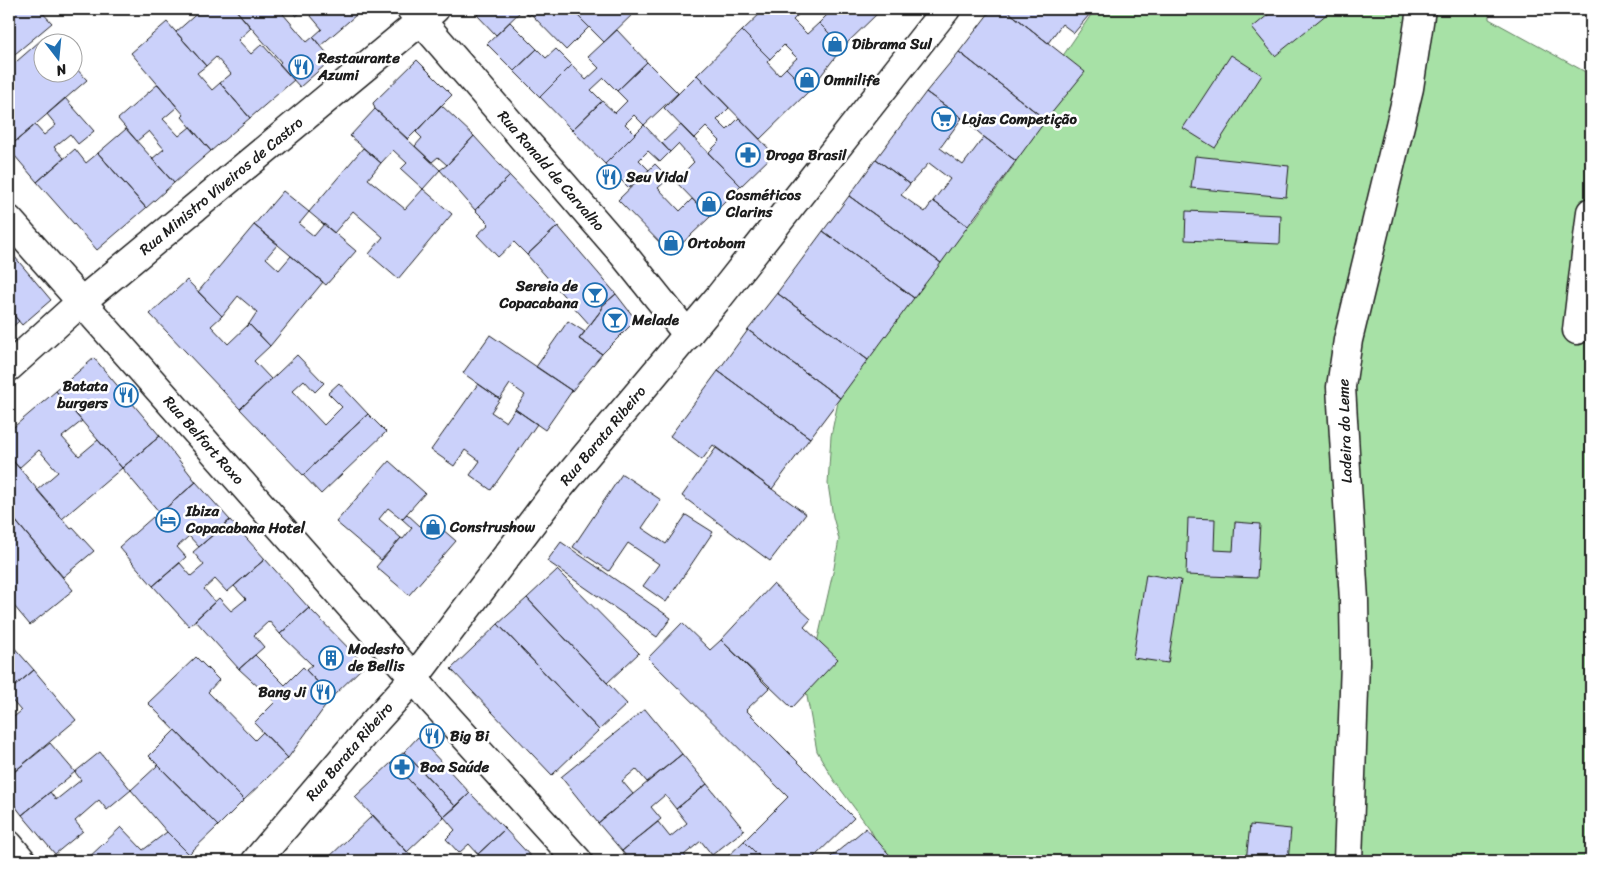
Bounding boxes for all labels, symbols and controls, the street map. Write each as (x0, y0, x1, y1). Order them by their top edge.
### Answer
shop icon: Dibrama Sul (822, 31, 848, 57)
place label: Dibrama Sul (852, 31, 932, 57)
north arrow (32, 32, 82, 82)
place label: Restaurante Azumi (317, 45, 400, 88)
restaurant icon: Restaurante Azumi (288, 54, 314, 80)
text: N (53, 56, 71, 83)
shop icon: Omnilife (794, 67, 820, 93)
place label: Omnilife (823, 67, 881, 93)
street label: Rua Ronald de Carvalho (491, 104, 612, 238)
supermarket icon: Lojas Competição (931, 106, 957, 132)
place label: Lojas Competição (962, 106, 1077, 132)
street label: Rua Ministro Viveiros de Castro (133, 110, 310, 262)
pharmacy icon: Droga Brasil (735, 142, 761, 168)
place label: Droga Brasil (766, 142, 847, 168)
restaurant icon: Seu Vidal (596, 164, 622, 190)
place label: Seu Vidal (625, 164, 689, 190)
place label: Cosméticos Clarins (725, 182, 802, 225)
shop icon: Cosméticos Clarins (696, 191, 722, 217)
shop icon: Ortobom (658, 230, 684, 256)
place label: Ortobom (687, 230, 746, 256)
place label: Sereia de Copacabana (498, 273, 578, 316)
bar icon: Sereia de Copacabana (582, 282, 608, 308)
bar icon: Melade (602, 307, 628, 333)
place label: Melade (631, 307, 680, 333)
place label: Batata burgers (56, 373, 109, 416)
street label: Ladeira do Leme (1330, 378, 1360, 484)
street label: Rua Barata Ribeiro (553, 379, 653, 492)
restaurant icon: Batata burgers (113, 382, 139, 408)
street label: Rua Belfort Roxo (157, 390, 251, 491)
place label: Ibiza Copacabana Hotel (185, 498, 306, 541)
hotel icon: Ibiza Copacabana Hotel (155, 507, 181, 533)
shop icon: Construshow (420, 514, 446, 540)
place label: Construshow (449, 514, 535, 540)
place label: Modesto de Bellis (347, 636, 405, 679)
building icon: Modesto de Bellis (318, 645, 344, 671)
place label: Bang Ji (258, 679, 307, 705)
restaurant icon: Bang Ji (310, 679, 336, 705)
street label: Rua Barata Ribeiro (299, 695, 400, 807)
restaurant icon: Big Bi (419, 723, 445, 749)
place label: Big Bi (450, 723, 490, 749)
pharmacy icon: Boa Saúde (389, 754, 415, 780)
place label: Boa Saúde (420, 754, 489, 780)

